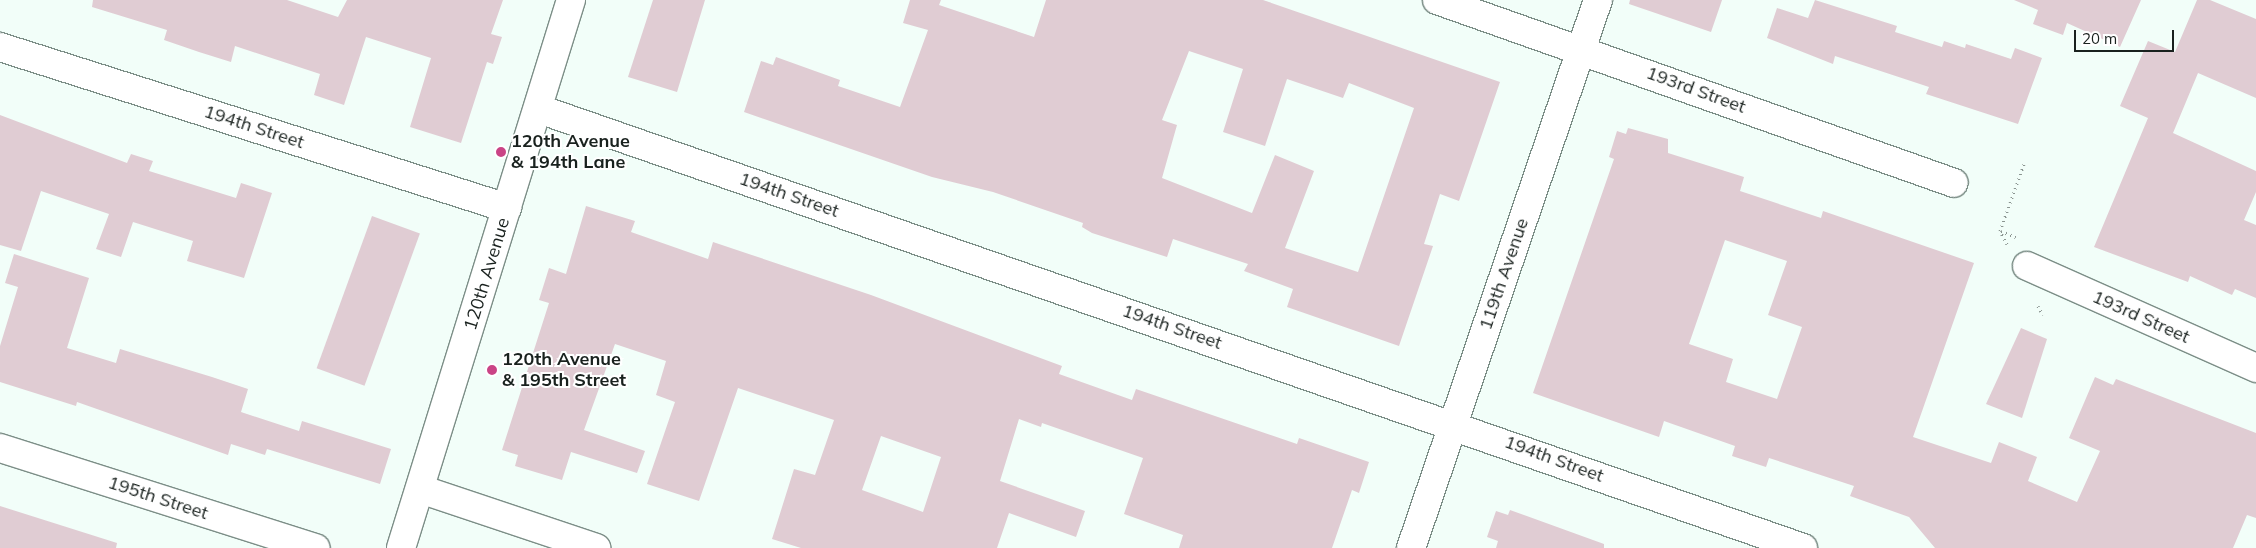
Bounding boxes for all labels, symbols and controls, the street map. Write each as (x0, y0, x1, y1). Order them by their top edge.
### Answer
scale bar (2076, 20, 2176, 52)
text: 20 m (2082, 29, 2117, 48)
street label: 193rd Street (1643, 62, 1749, 118)
street label: 194th Street (201, 101, 307, 153)
place label: 120th Avenue & 194th Lane (511, 131, 630, 173)
marker: 120th Avenue & 194th Lane (495, 146, 507, 158)
street label: 194th Street (736, 168, 842, 222)
street label: 120th Avenue (460, 215, 514, 333)
street label: 119th Avenue (1475, 215, 1533, 333)
street label: 193rd Street (2089, 286, 2193, 348)
street label: 194th Street (1119, 300, 1225, 354)
place label: 120th Avenue & 195th Street (502, 349, 626, 392)
marker: 120th Avenue & 195th Street (486, 364, 498, 376)
street label: 194th Street (1502, 431, 1606, 487)
street label: 195th Street (105, 472, 211, 524)

